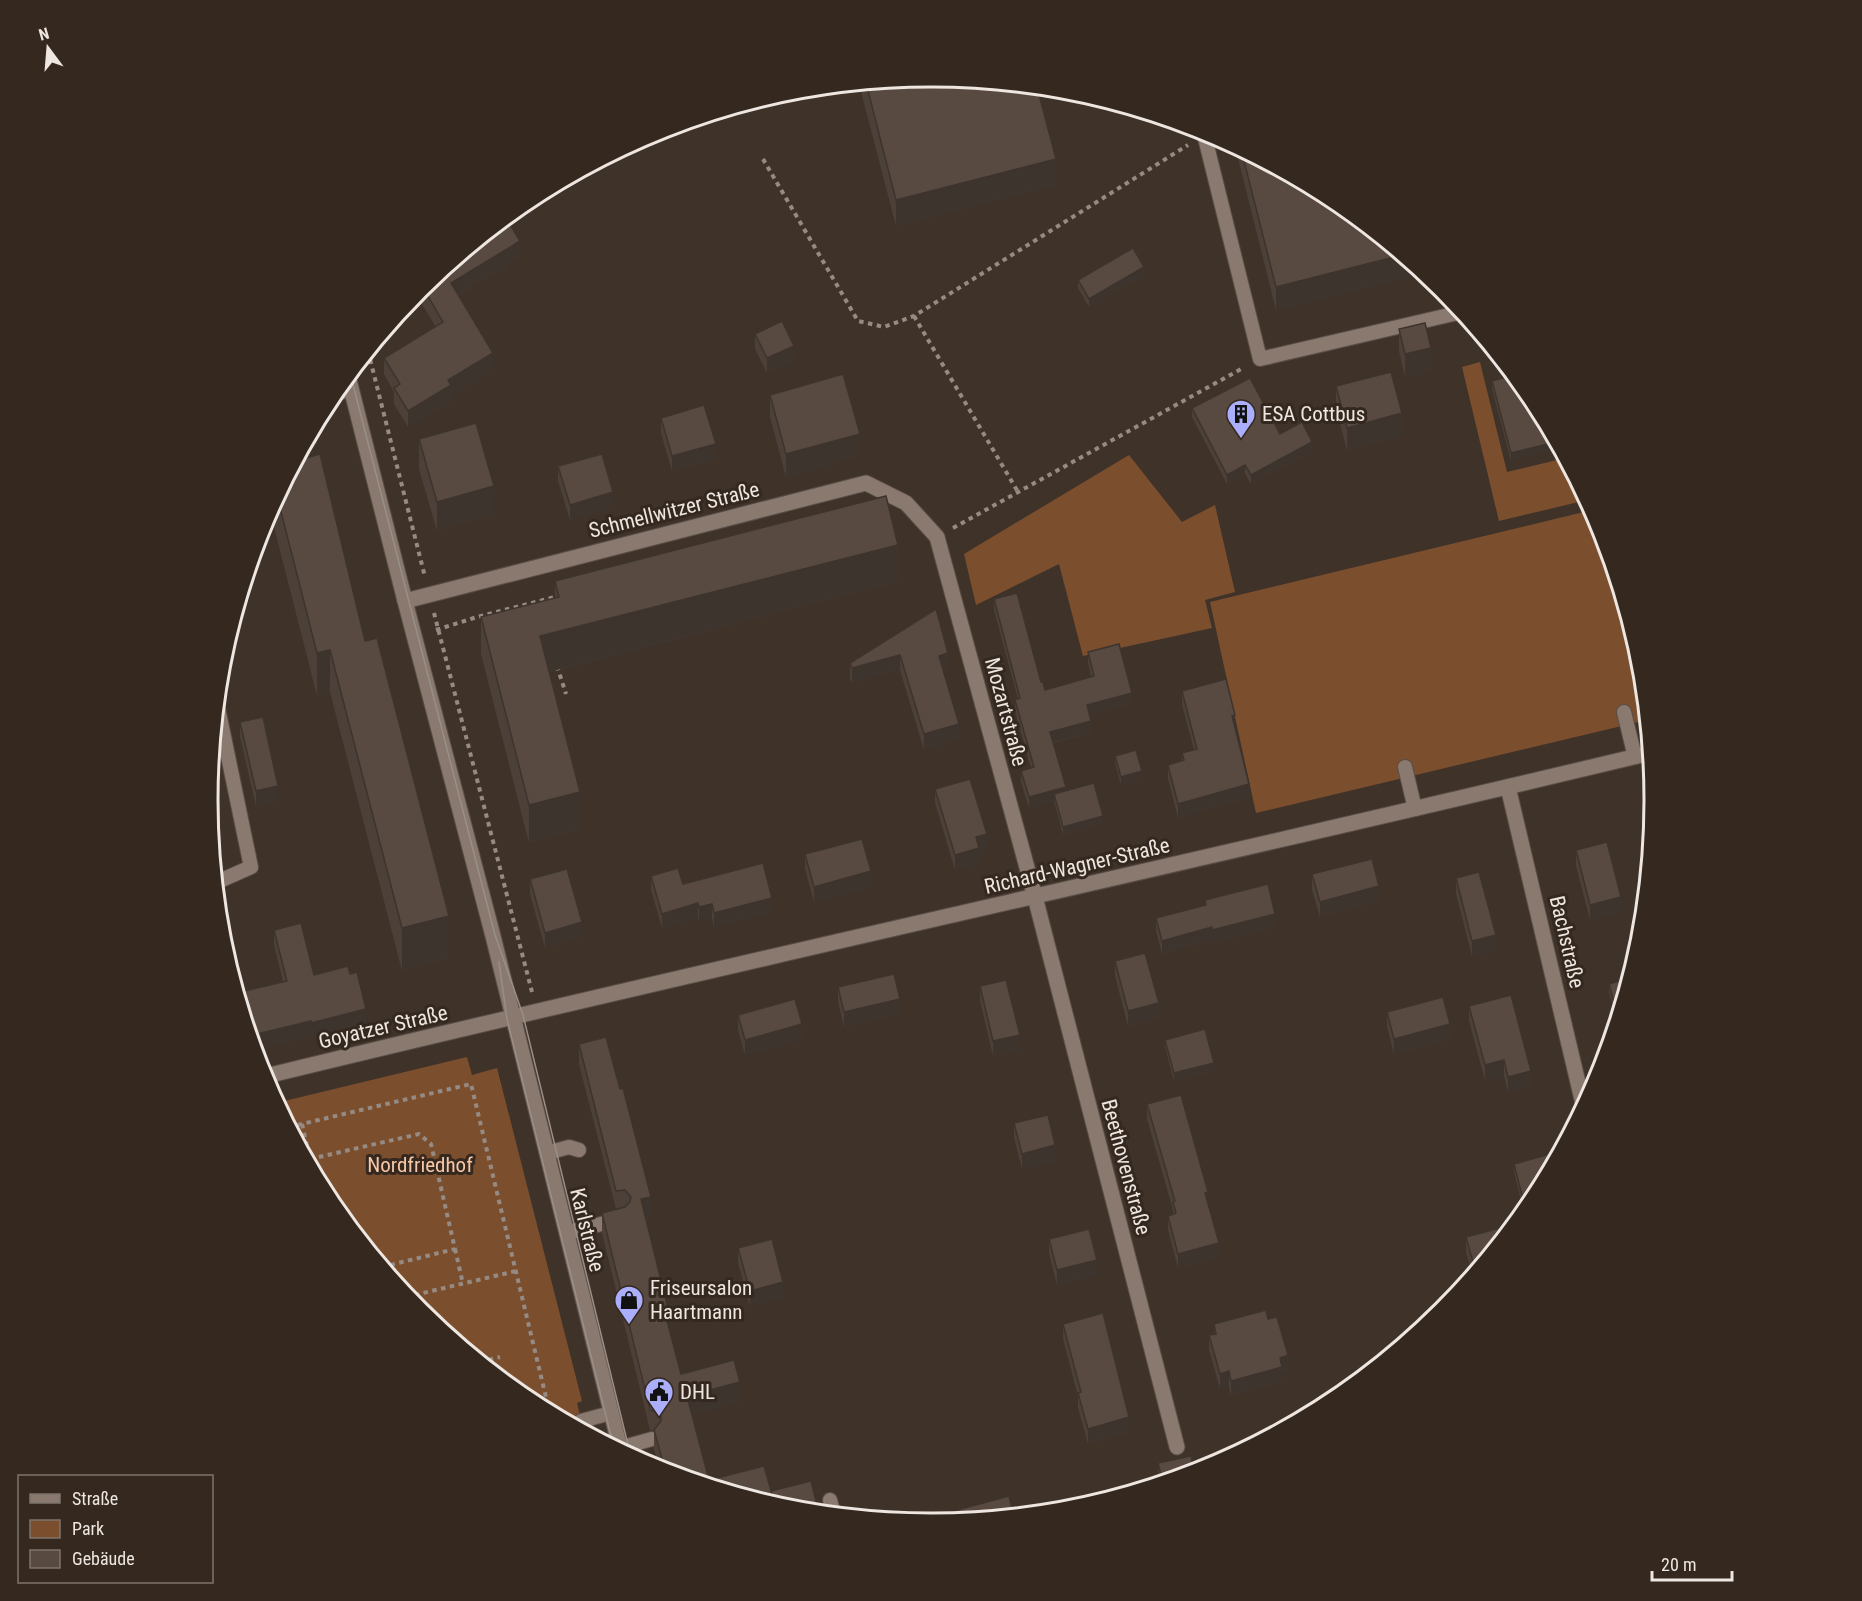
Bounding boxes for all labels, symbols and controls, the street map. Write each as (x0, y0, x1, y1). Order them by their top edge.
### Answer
north arrow (18, 18, 78, 78)
text: N (37, 24, 51, 45)
building icon: ESA Cottbus (1225, 398, 1257, 440)
place label: ESA Cottbus (1262, 402, 1365, 426)
street label: Schmellwitzer Straße (586, 477, 762, 543)
street label: Mozartstraße (980, 655, 1032, 769)
street label: Richard-Wagner-Straße (982, 833, 1172, 899)
street label: Bachstraße (1545, 893, 1589, 991)
street label: Goyatzer Straße (316, 1000, 450, 1054)
street label: Beethovenstraße (1096, 1097, 1156, 1238)
park label: Nordfriedhof (367, 1153, 473, 1177)
street label: Karlstraße (565, 1186, 609, 1274)
place label: Friseursalon Haartmann (650, 1276, 752, 1324)
shop icon: Friseursalon Haartmann (613, 1284, 645, 1326)
public building icon: DHL (643, 1376, 675, 1418)
place label: DHL (680, 1380, 715, 1404)
legend (18, 1475, 213, 1583)
text: Straße (72, 1488, 118, 1509)
text: Park (72, 1518, 104, 1539)
scale bar (1652, 1544, 1732, 1582)
text: Gebäude (72, 1548, 135, 1569)
text: 20 m (1661, 1554, 1696, 1575)

